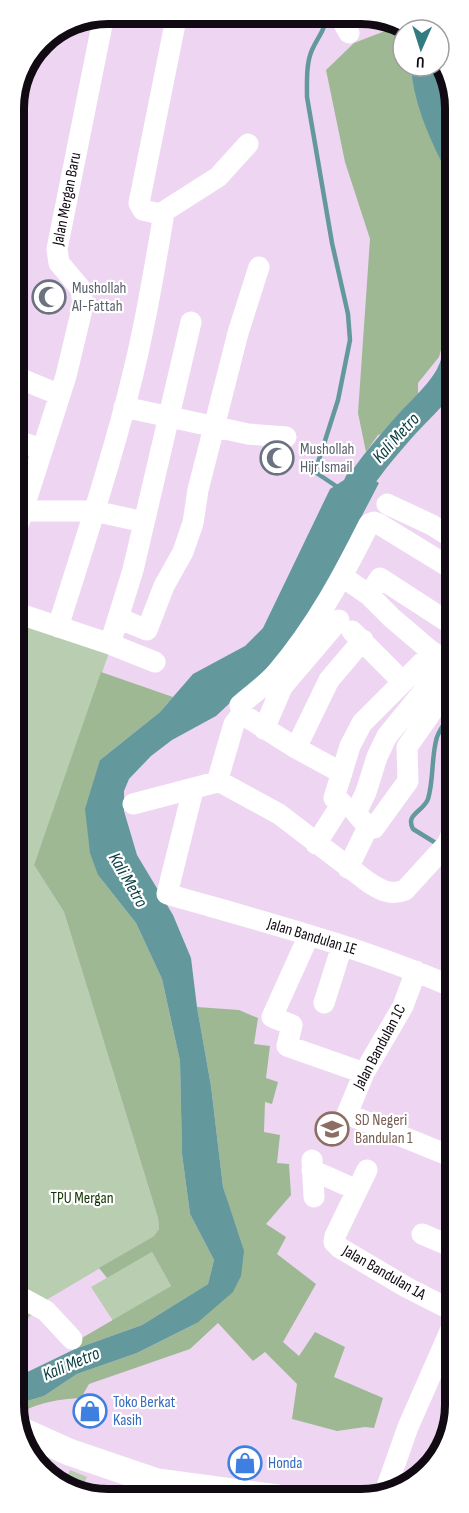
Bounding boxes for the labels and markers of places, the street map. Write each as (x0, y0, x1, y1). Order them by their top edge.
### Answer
mosque icon: Mushollah Al-Fattah (31, 279, 67, 315)
place label: Mushollah Al-Fattah (71, 279, 126, 316)
mosque icon: Mushollah Hijr Ismail (259, 440, 295, 476)
place label: Mushollah Hijr Ismail (300, 440, 354, 477)
school or university icon: SD Negeri Bandulan 1 (314, 1111, 350, 1147)
place label: SD Negeri Bandulan 1 (355, 1111, 413, 1148)
shop icon: Toko Berkat Kasih (72, 1393, 108, 1429)
place label: Toko Berkat Kasih (113, 1393, 176, 1430)
shop icon: Honda (227, 1445, 263, 1481)
place label: Honda (268, 1454, 302, 1473)

